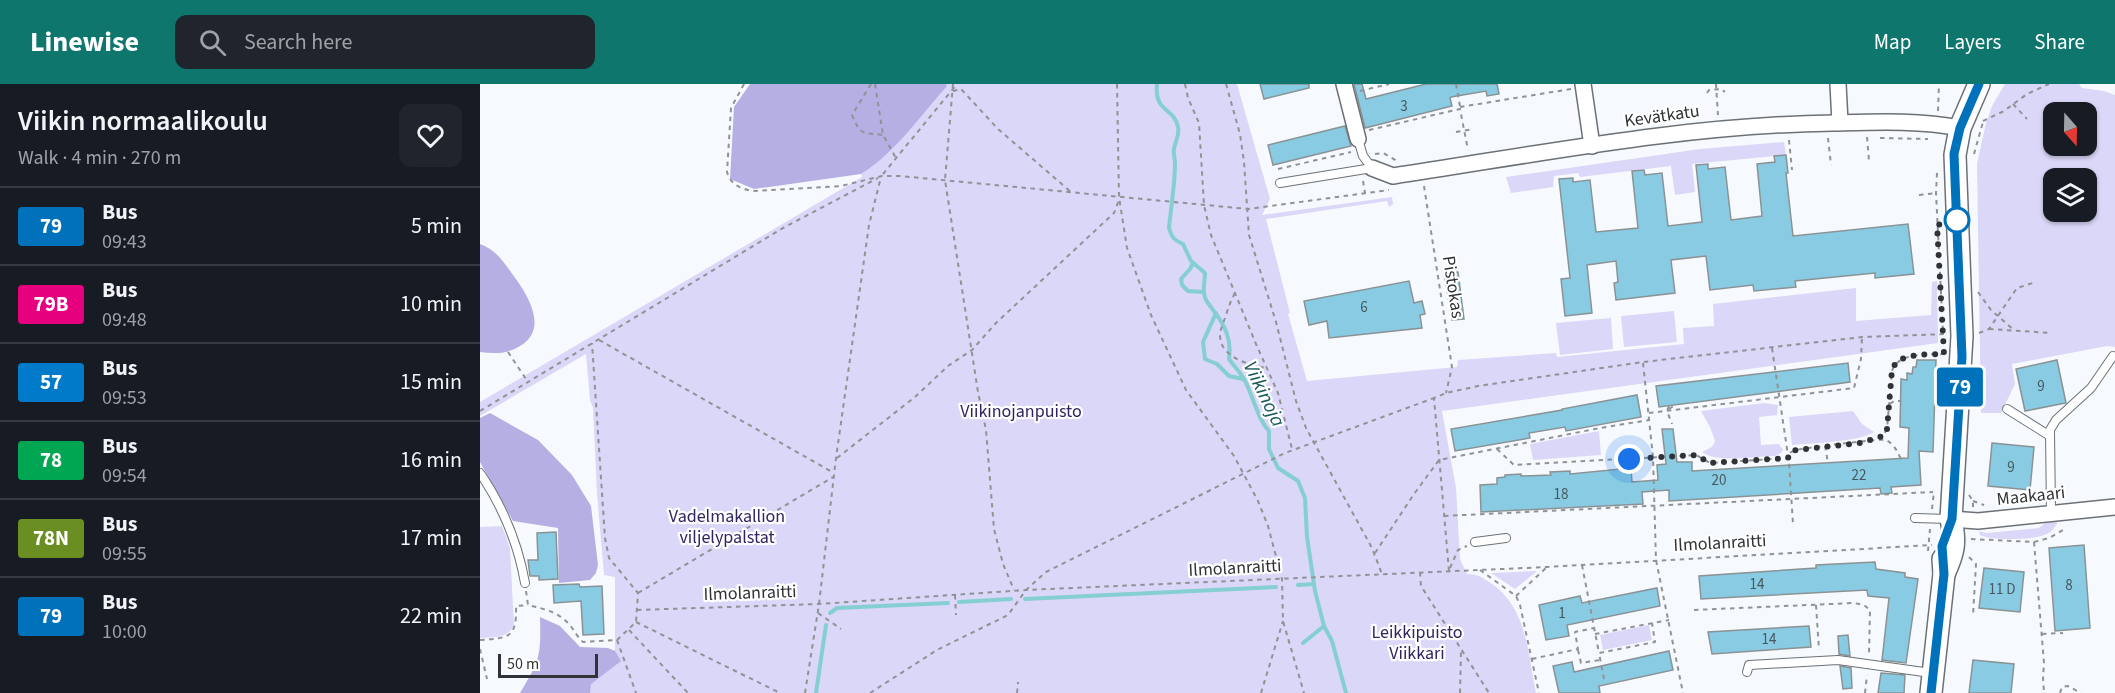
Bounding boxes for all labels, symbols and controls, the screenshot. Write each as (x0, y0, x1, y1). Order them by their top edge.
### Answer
search box (175, 15, 595, 69)
text: Linewise (30, 22, 139, 62)
icon: search (196, 26, 229, 59)
text: Search here (244, 26, 352, 58)
text: Map (1874, 27, 1911, 57)
text: Layers (1944, 27, 2001, 57)
text: Share (2034, 27, 2085, 57)
house number: 3 (1400, 96, 1408, 117)
street label: Kevätkatu (1623, 98, 1701, 134)
text: Viikin normaalikoulu (18, 101, 268, 141)
north arrow (2043, 102, 2097, 156)
map controls (2043, 102, 2097, 222)
button: heart (399, 104, 462, 167)
text: Walk · 4 min · 270 m (18, 144, 181, 172)
button: layers (2043, 168, 2097, 222)
text: Bus (102, 196, 138, 228)
unlabelled marker (1944, 207, 1970, 233)
text: 5 min (411, 210, 462, 242)
text: 79 (40, 211, 62, 241)
text: 09:43 (102, 228, 147, 256)
street label: Pistokas (1436, 254, 1470, 320)
text: Bus (102, 274, 138, 306)
text: 10 min (400, 288, 462, 320)
text: 79B (34, 289, 68, 319)
house number: 6 (1360, 297, 1368, 318)
text: 09:48 (102, 306, 147, 334)
text: Bus (102, 352, 138, 384)
water label: Viikinoja (1236, 356, 1292, 432)
text: 15 min (400, 366, 462, 398)
text: 57 (40, 367, 62, 397)
line badge: 79 (1933, 368, 1987, 406)
text: 79 (1949, 372, 1971, 402)
house number: 9 (2037, 376, 2045, 397)
text: 09:53 (102, 384, 147, 412)
park label: Viikinojanpuisto (960, 399, 1082, 424)
text: Bus (102, 430, 138, 462)
text: 16 min (400, 444, 462, 476)
your location (1614, 444, 1644, 474)
text: 78 (40, 445, 62, 475)
house number: 9 (2007, 457, 2015, 478)
text: 09:54 (102, 462, 147, 490)
house number: 22 (1852, 465, 1866, 486)
house number: 20 (1712, 470, 1726, 491)
street label: Maakaari (1995, 480, 2067, 512)
house number: 18 (1554, 484, 1568, 505)
park label: Vadelmakallion viljelypalstat (669, 504, 785, 550)
text: Bus (102, 508, 138, 540)
text: 17 min (400, 522, 462, 554)
text: 78N (33, 523, 69, 553)
street label: Ilmolanraitti (1673, 528, 1767, 558)
text: 09:55 (102, 540, 147, 568)
street label: Ilmolanraitti (1188, 553, 1282, 583)
house number: 14 (1750, 574, 1765, 595)
house number: 8 (2065, 575, 2073, 596)
street label: Ilmolanraitti (703, 579, 797, 607)
house number: 11 D (1988, 579, 2016, 600)
text: Bus (102, 586, 138, 618)
text: 22 min (400, 600, 462, 632)
text: 79 (40, 601, 62, 631)
house number: 1 (1558, 603, 1566, 624)
text: 10:00 (102, 618, 147, 646)
park label: Leikkipuisto Viikkari (1371, 620, 1463, 666)
house number: 14 (1762, 629, 1777, 650)
scale bar (498, 651, 598, 678)
text: 50 m (507, 653, 539, 675)

